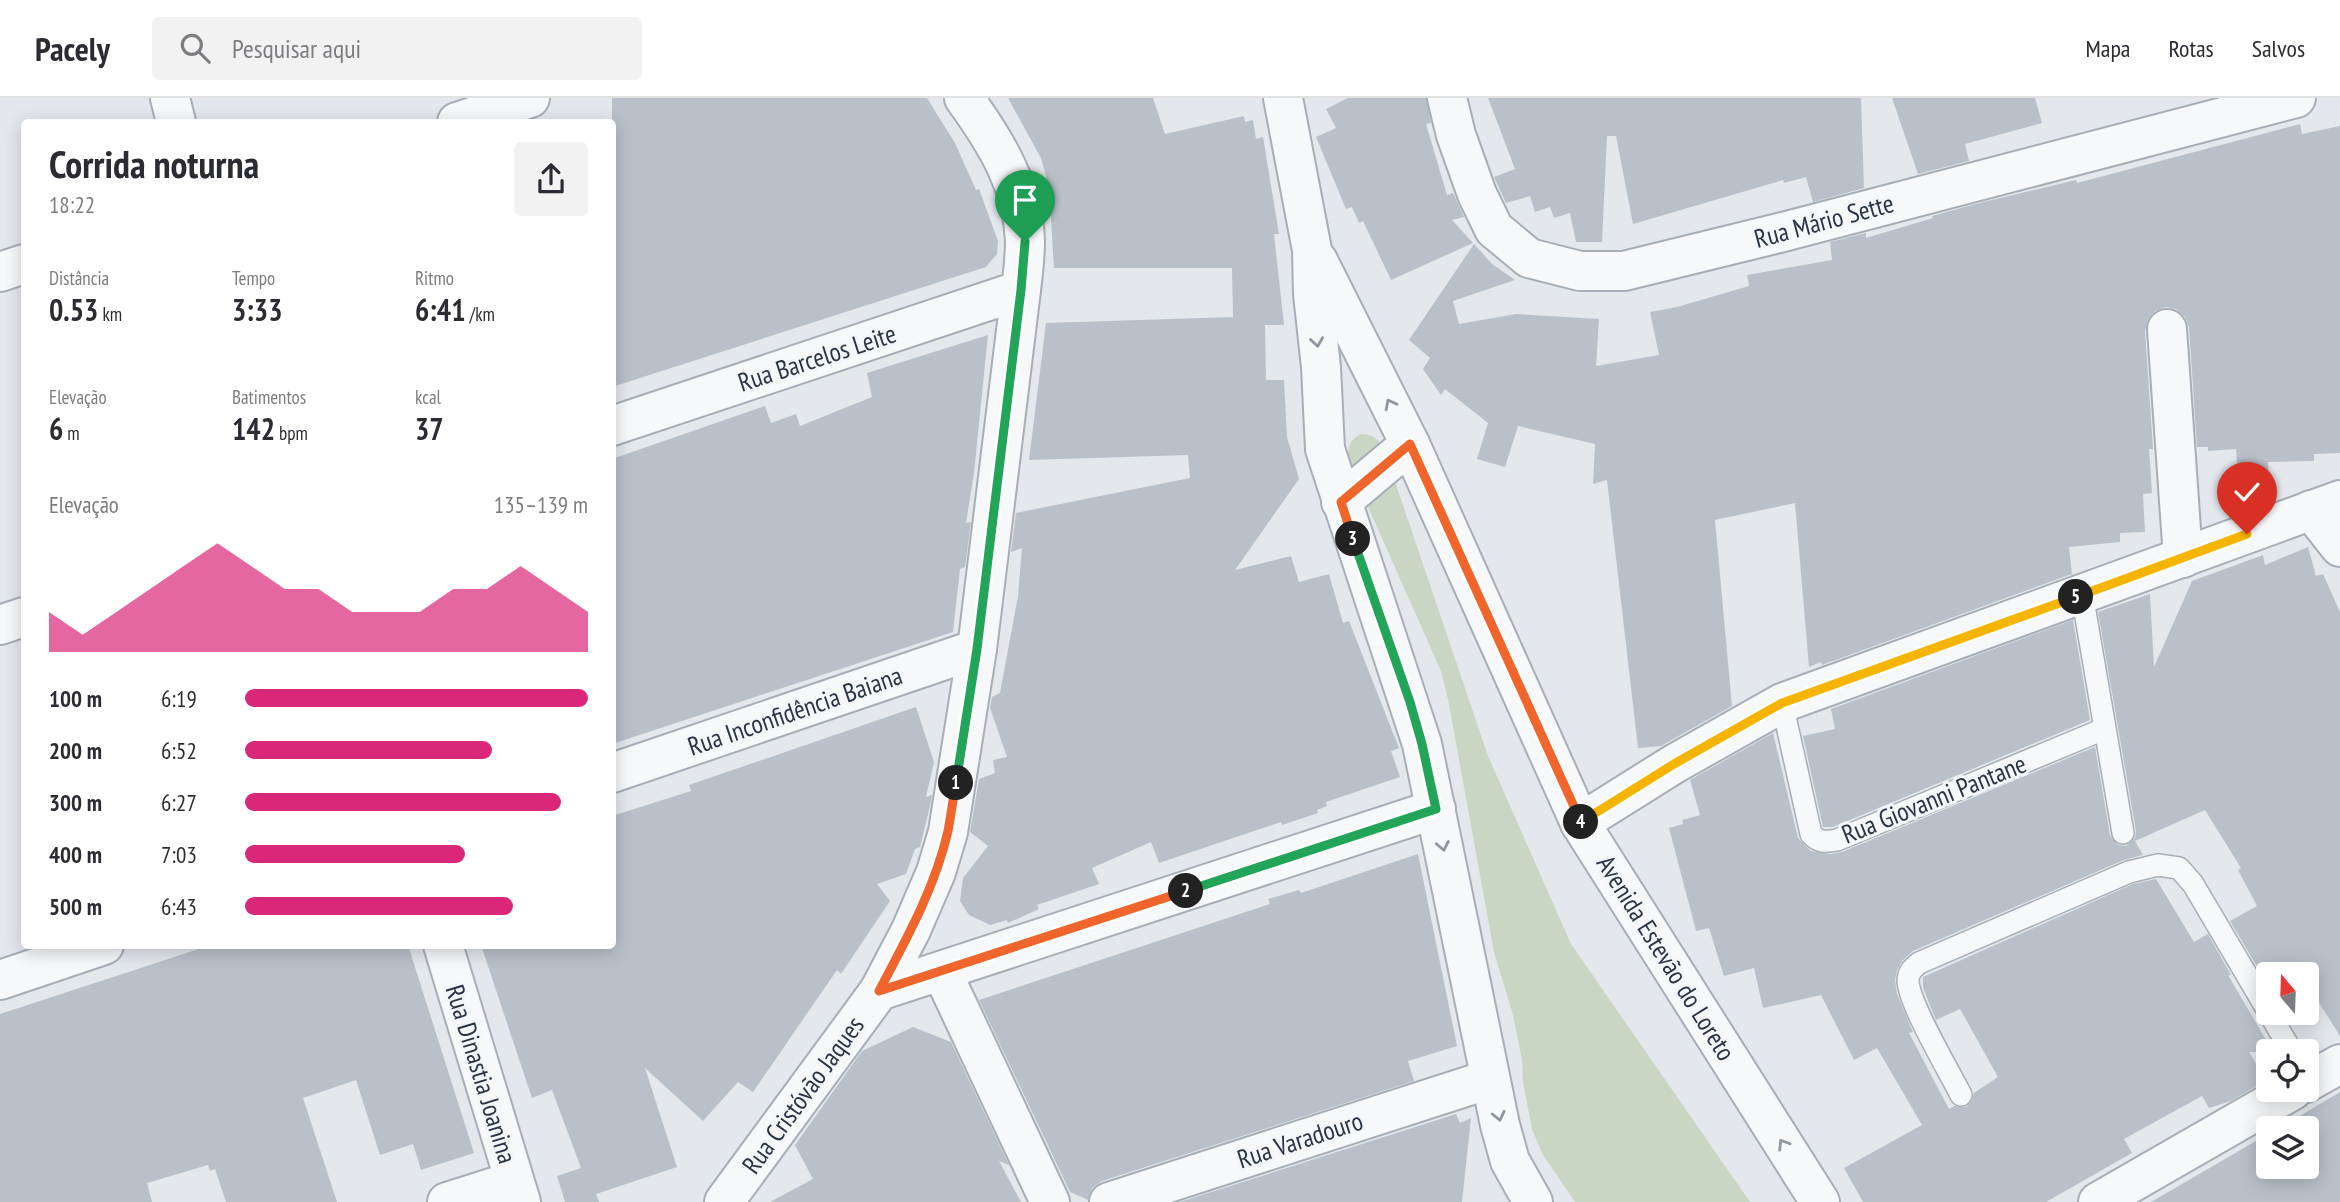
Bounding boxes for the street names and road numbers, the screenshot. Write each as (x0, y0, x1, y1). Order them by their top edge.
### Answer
street label: Rua Mário Sette (1751, 186, 1897, 255)
street label: Rua Barcelos Leite (734, 316, 900, 399)
street label: Rua Inconfidência Baiana (683, 658, 906, 763)
street label: Rua Giovanni Pantane (1837, 747, 2031, 851)
street label: Avenida Estevão do Loreto (1590, 849, 1743, 1066)
street label: Rua Dinastia Joanina (439, 981, 524, 1167)
street label: Rua Cristóvão Jaques (734, 1010, 871, 1180)
street label: Rua Varadouro (1233, 1104, 1367, 1175)

